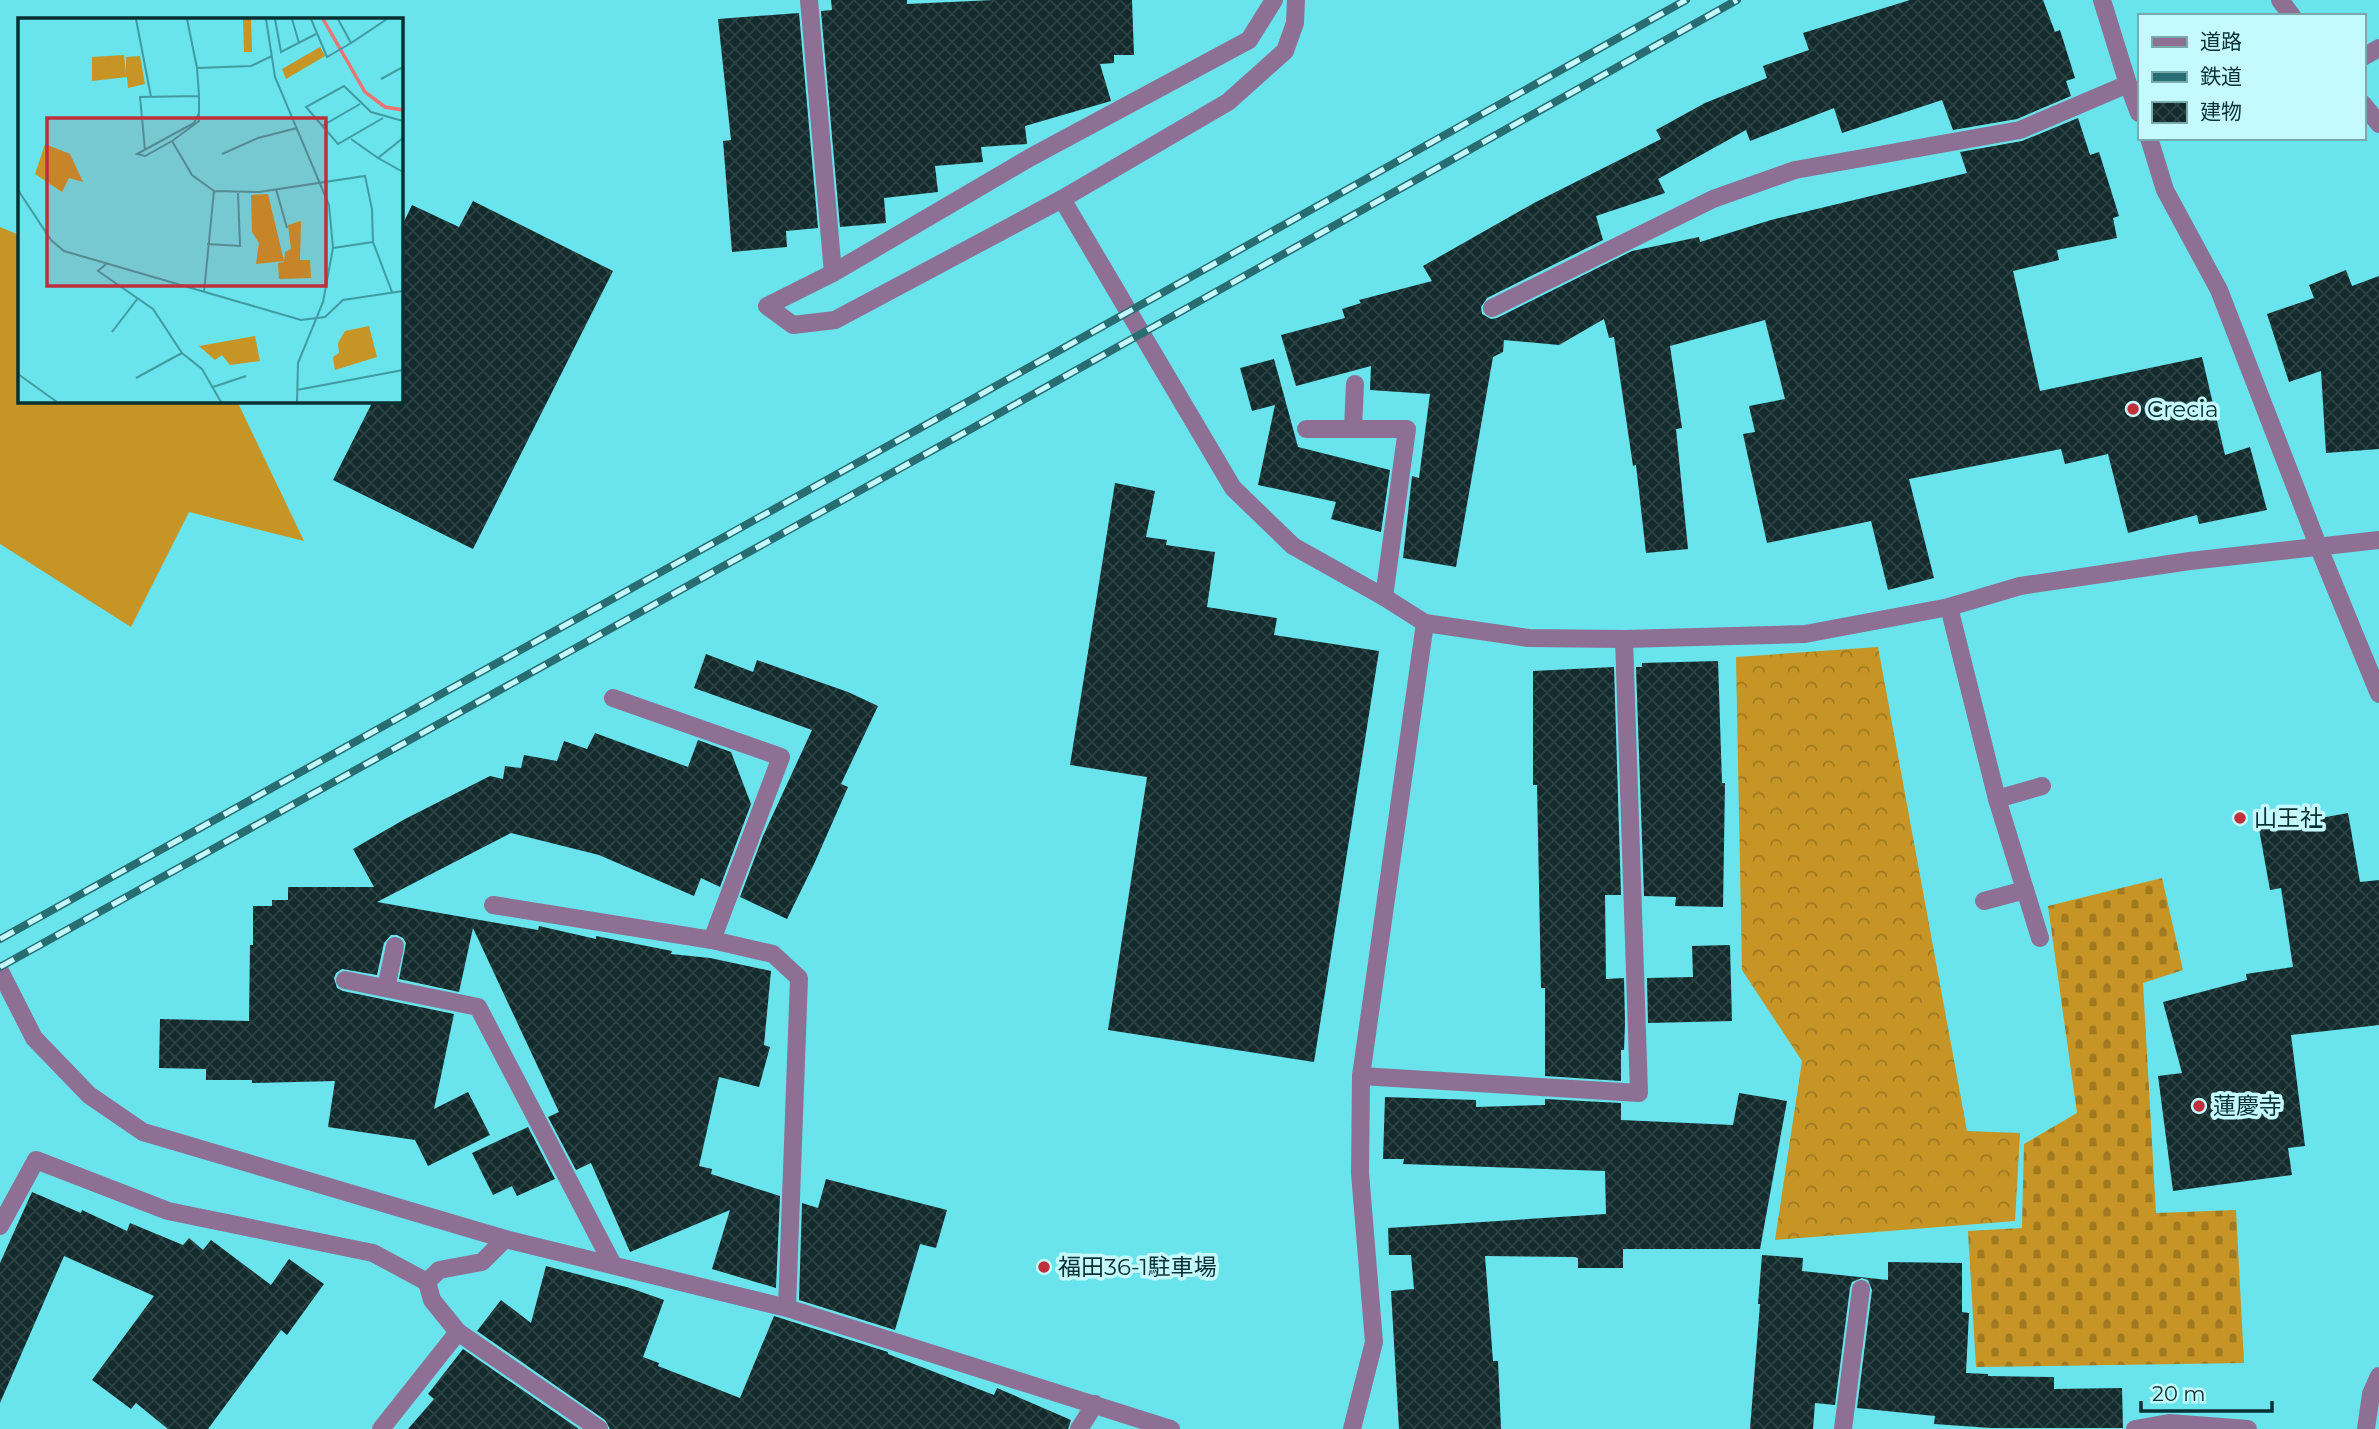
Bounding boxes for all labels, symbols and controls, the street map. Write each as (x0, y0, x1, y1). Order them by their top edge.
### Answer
legend (2138, 14, 2365, 140)
inset map (18, 18, 402, 402)
text: 道路 (2200, 29, 2242, 54)
text: 鉄道 (2200, 64, 2242, 89)
text: 建物 (2200, 99, 2242, 124)
place label: Crecia (2147, 395, 2219, 423)
marker: Crecia (2125, 401, 2141, 417)
place label: 山王社 (2254, 804, 2323, 832)
marker: 山王社 (2232, 810, 2248, 826)
place label: 蓮慶寺 (2213, 1092, 2282, 1120)
marker: 蓮慶寺 (2191, 1098, 2207, 1114)
place label: 福田36-1駐車場 (1058, 1253, 1217, 1281)
marker: 福田36-1駐車場 (1036, 1259, 1052, 1275)
scale bar (2141, 1370, 2272, 1414)
text: 20 m (2152, 1381, 2206, 1406)

